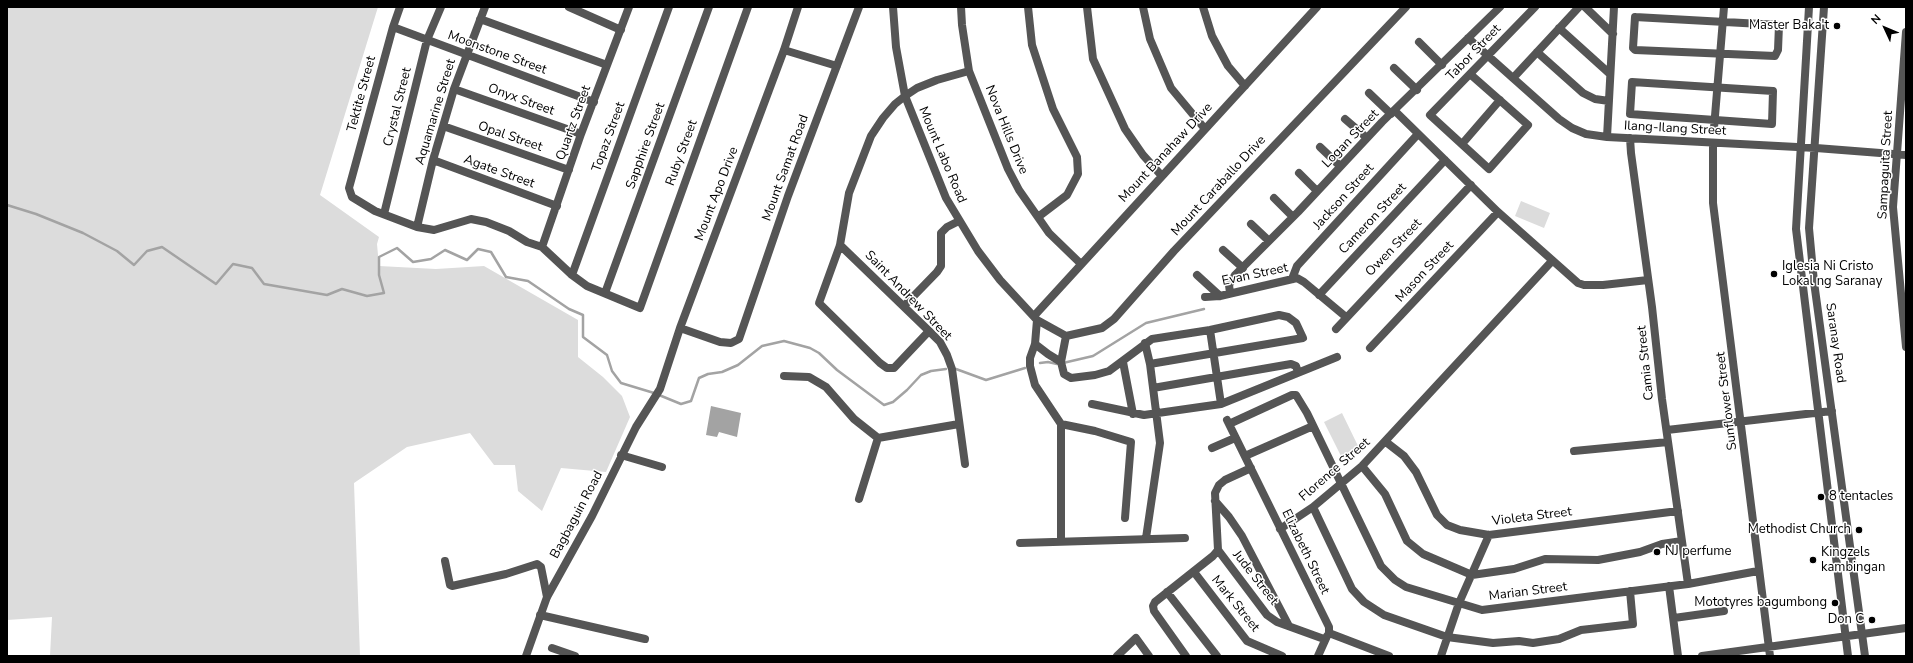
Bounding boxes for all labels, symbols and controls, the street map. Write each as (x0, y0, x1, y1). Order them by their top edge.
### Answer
north arrow (1865, 8, 1905, 48)
text: N (1868, 11, 1884, 27)
place label: Master Baka't (1749, 18, 1829, 34)
marker: Master Baka't (1832, 21, 1842, 31)
street label: Tabor Street (1443, 22, 1505, 84)
street label: Moonstone Street (445, 28, 549, 78)
street label: Tektite Street (344, 54, 380, 134)
street label: Aquamarine Street (412, 57, 460, 167)
street label: Crystal Street (381, 66, 415, 148)
street label: Onyx Street (486, 81, 556, 119)
street label: Quartz Street (553, 83, 595, 163)
street label: Nova Hills Drive (981, 83, 1031, 177)
street label: Topaz Street (589, 100, 629, 174)
street label: Mount Banahaw Drive (1116, 100, 1216, 206)
street label: Sapphire Street (623, 101, 669, 191)
street label: Mount Labo Road (915, 104, 969, 206)
street label: Logan Street (1319, 107, 1383, 171)
street label: Sampaguita Street (1875, 110, 1897, 220)
street label: Mount Samat Road (760, 113, 812, 223)
street label: Ruby Street (663, 118, 701, 188)
street label: Opal Street (476, 119, 544, 155)
street label: Ilang-Ilang Street (1623, 119, 1727, 139)
street label: Mount Caraballo Drive (1169, 133, 1269, 239)
street label: Mount Apo Drive (692, 145, 742, 243)
street label: Agate Street (462, 152, 536, 192)
street label: Jackson Street (1310, 161, 1378, 233)
street label: Cameron Street (1336, 180, 1410, 258)
street label: Owen Street (1363, 216, 1425, 280)
street label: Mason Street (1393, 238, 1457, 306)
street label: Saint Andrew Street (861, 248, 955, 344)
place label: Iglesia Ni Cristo Lokal ng Saranay (1782, 259, 1882, 290)
street label: Evan Street (1221, 260, 1289, 290)
marker: Iglesia Ni Cristo Lokal ng Saranay (1769, 269, 1779, 279)
street label: Saranay Road (1822, 302, 1848, 384)
street label: Camia Street (1634, 325, 1658, 401)
street label: Sunflower Street (1713, 351, 1741, 451)
street label: Florence Street (1296, 435, 1374, 505)
street label: Bagbaguin Road (547, 469, 607, 561)
place label: 8 tentacles (1829, 489, 1893, 505)
marker: 8 tentacles (1816, 492, 1826, 502)
street label: Violeta Street (1491, 504, 1573, 530)
street label: Elizabeth Street (1278, 507, 1332, 597)
place label: Methodist Church (1748, 522, 1851, 538)
marker: Methodist Church (1854, 525, 1864, 535)
place label: NJ perfume (1665, 544, 1731, 560)
place label: Kingzels kambingan (1821, 545, 1885, 576)
marker: NJ perfume (1652, 547, 1662, 557)
street label: Jude Street (1229, 548, 1281, 608)
marker: Kingzels kambingan (1808, 555, 1818, 565)
street label: Mark Street (1208, 573, 1262, 635)
street label: Marian Street (1488, 579, 1568, 605)
place label: Mototyres bagumbong (1694, 595, 1827, 611)
marker: Mototyres bagumbong (1830, 598, 1840, 608)
place label: Don C (1828, 612, 1864, 628)
marker: Don C (1867, 615, 1877, 625)

